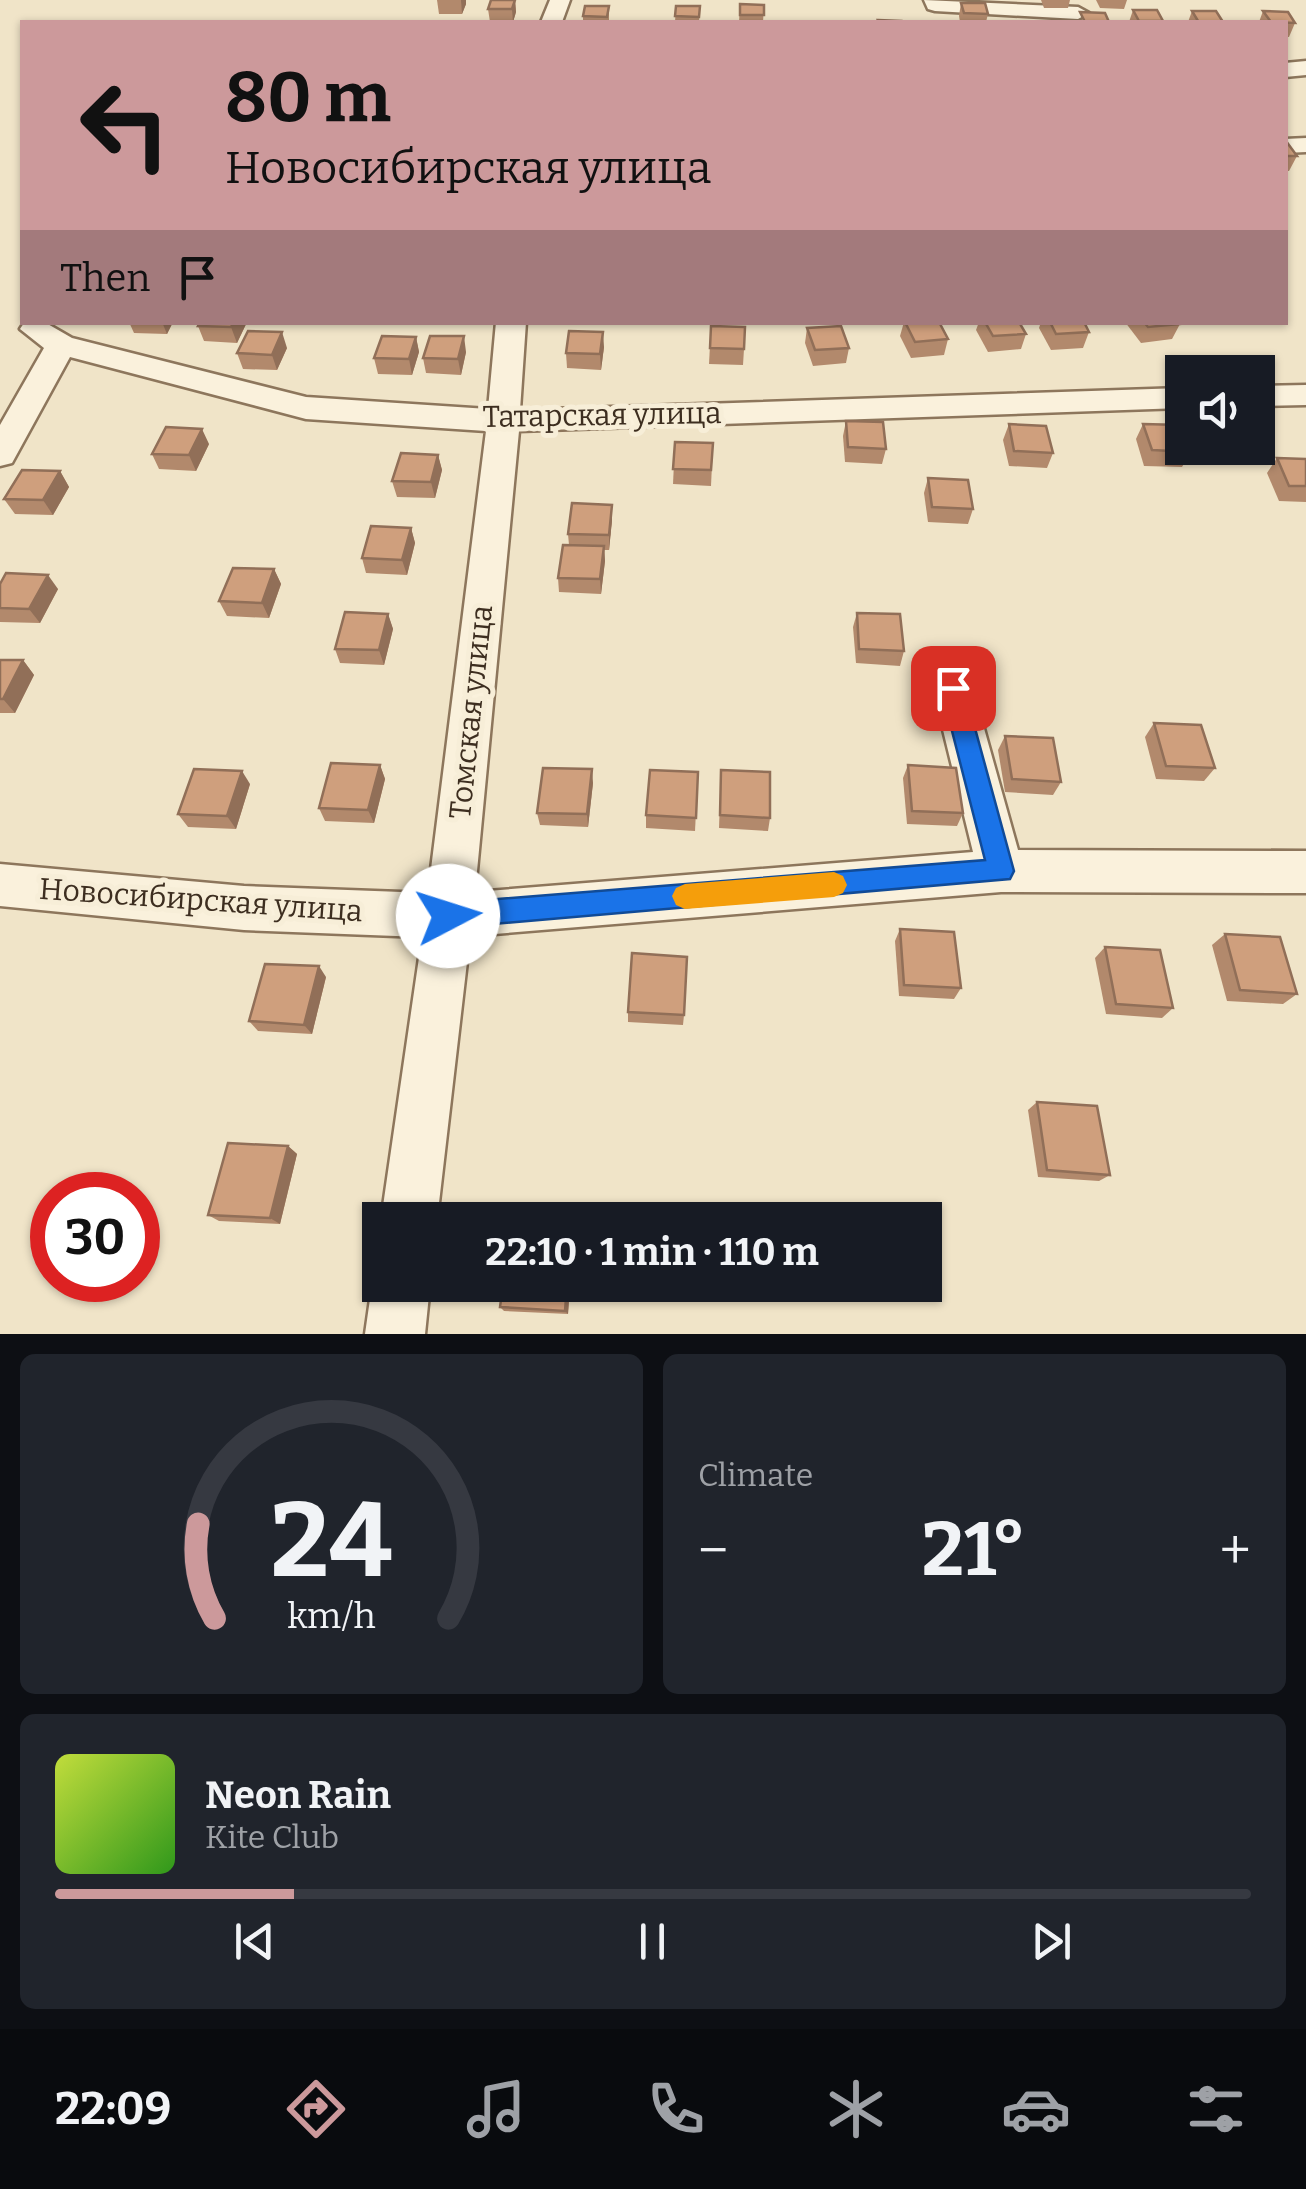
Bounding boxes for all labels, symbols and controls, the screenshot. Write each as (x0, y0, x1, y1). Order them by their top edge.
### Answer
text: 80 m (225, 56, 391, 140)
icon: left (60, 60, 190, 190)
text: Новосибирская улица (225, 141, 711, 195)
icon: arrive (170, 250, 225, 305)
text: Then (60, 255, 150, 301)
map controls (1165, 355, 1275, 465)
button: sound (1165, 355, 1275, 465)
street label: Татарская улица (482, 395, 722, 435)
street label: Томская улица (442, 603, 500, 821)
pin (911, 646, 996, 731)
icon: arrive (926, 661, 981, 716)
position arrow (396, 864, 500, 968)
street label: Новосибирская улица (38, 871, 364, 929)
speed limit sign: 30 (30, 1172, 160, 1302)
text: 22:10 · 1 min · 110 m (485, 1229, 819, 1275)
text: Climate (698, 1456, 813, 1494)
text: 24 (271, 1479, 392, 1604)
text: 21° (922, 1505, 1026, 1595)
text: − (698, 1518, 728, 1584)
text: + (1220, 1518, 1251, 1584)
text: km/h (287, 1595, 376, 1637)
text: Neon Rain (205, 1772, 391, 1818)
text: Kite Club (205, 1818, 339, 1856)
icon: previous (227, 1914, 282, 1969)
icon: pause (625, 1914, 680, 1969)
icon: next (1024, 1914, 1079, 1969)
icon: directions (281, 2074, 351, 2144)
icon: music (461, 2074, 531, 2144)
icon: phone (641, 2074, 711, 2144)
icon: climate (821, 2074, 891, 2144)
icon: car (1001, 2074, 1071, 2144)
icon: filters (1181, 2074, 1251, 2144)
text: 22:09 (55, 2082, 171, 2136)

